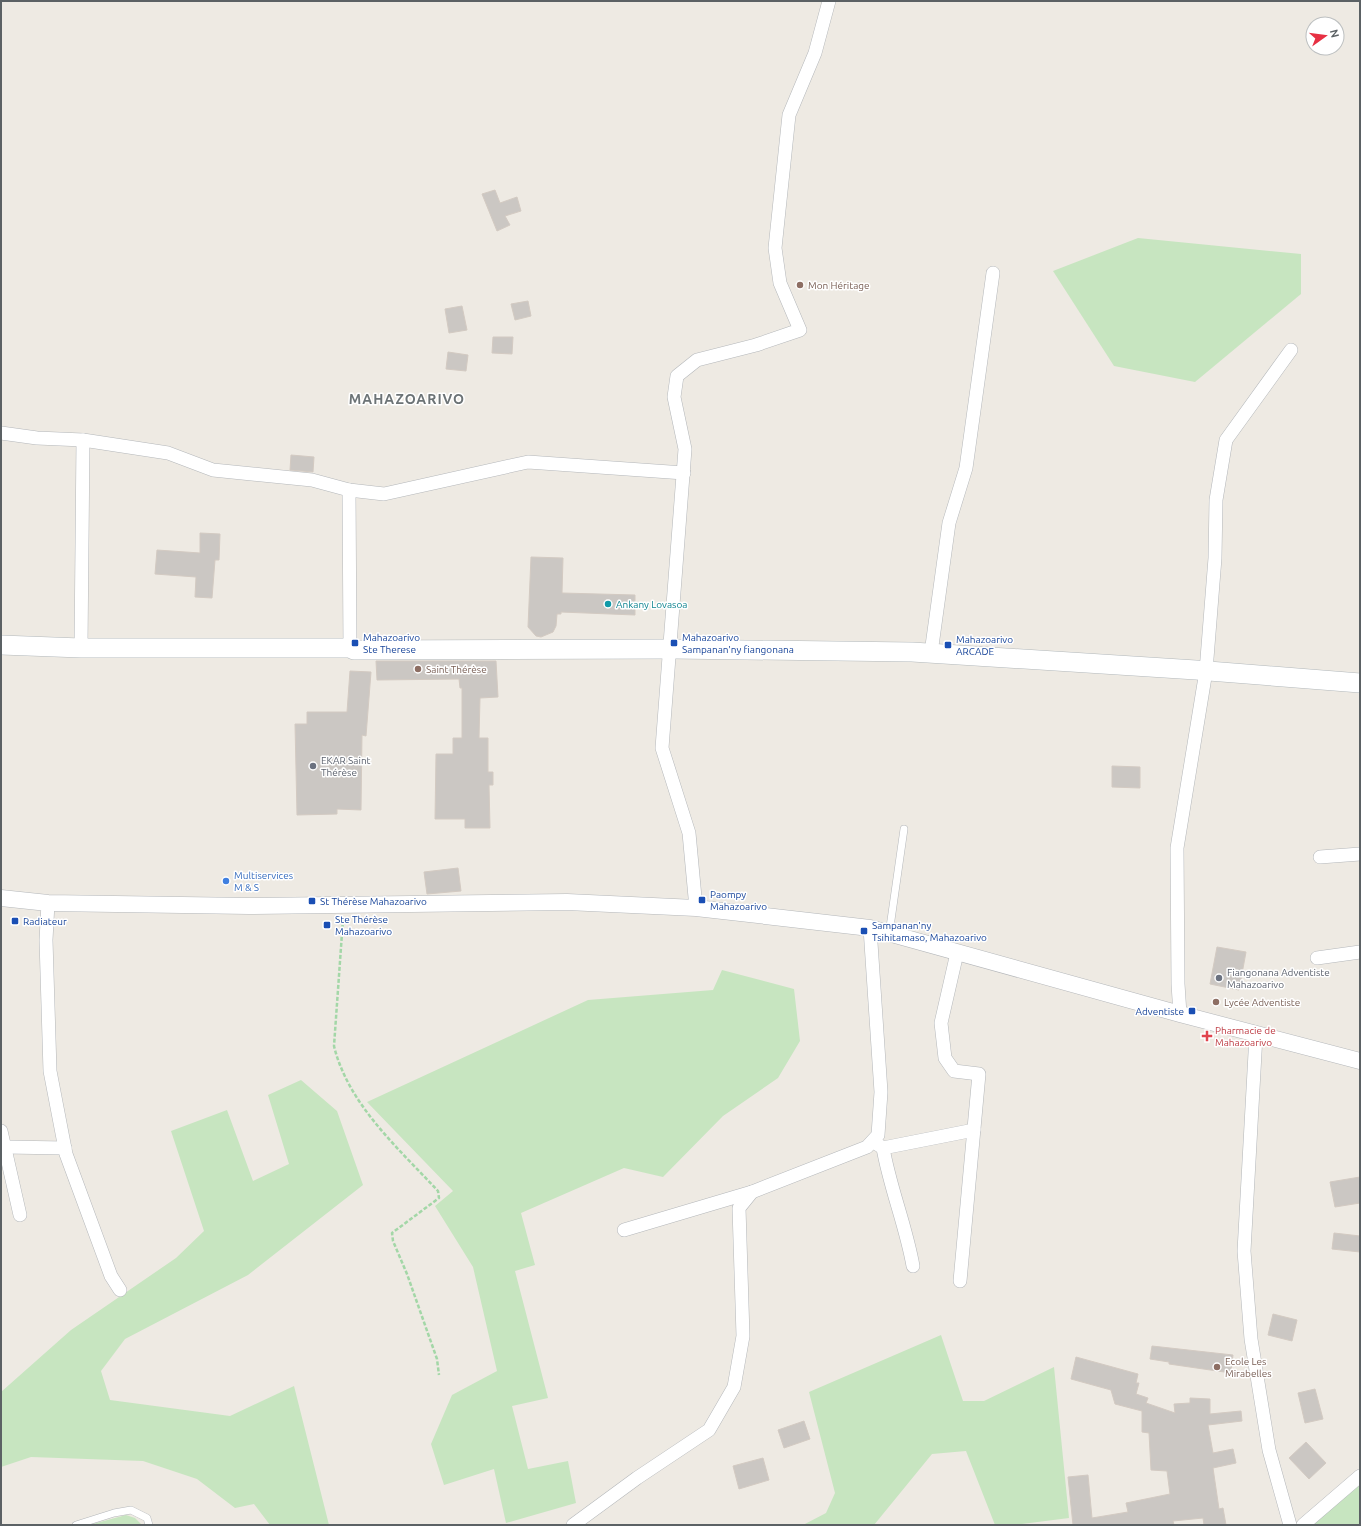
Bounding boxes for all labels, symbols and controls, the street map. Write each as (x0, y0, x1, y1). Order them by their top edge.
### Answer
north arrow (1305, 16, 1345, 56)
text: N (1328, 28, 1342, 39)
marker: Mon Héritage (795, 280, 805, 290)
place label: Mon Héritage (808, 280, 870, 291)
district label: MAHAZOARIVO (349, 391, 465, 407)
marker: Ankany Lovasoa (603, 599, 613, 609)
place label: Ankany Lovasoa (616, 599, 687, 610)
place label: Mahazoarivo Ste Therese (363, 632, 420, 655)
place label: Mahazoarivo Sampanan'ny fiangonana (682, 632, 794, 655)
place label: Mahazoarivo ARCADE (956, 634, 1013, 657)
marker: Mahazoarivo Ste Therese (350, 638, 360, 648)
marker: Mahazoarivo Sampanan'ny fiangonana (669, 638, 679, 648)
marker: Mahazoarivo ARCADE (943, 640, 953, 650)
marker: Saint Thérèse (413, 664, 423, 674)
place label: Saint Thérèse (426, 664, 487, 675)
place label: EKAR Saint Thérèse (321, 755, 371, 778)
marker: EKAR Saint Thérèse (308, 761, 318, 771)
place label: Multiservices M & S (234, 870, 293, 893)
marker: Multiservices M & S (221, 876, 231, 886)
place label: Paompy Mahazoarivo (710, 889, 767, 912)
marker: Paompy Mahazoarivo (697, 895, 707, 905)
marker: St Thérèse Mahazoarivo (307, 896, 317, 906)
place label: St Thérèse Mahazoarivo (320, 896, 427, 907)
place label: Ste Thérèse Mahazoarivo (335, 914, 392, 937)
marker: Radiateur (10, 916, 20, 926)
place label: Radiateur (23, 916, 67, 927)
marker: Ste Thérèse Mahazoarivo (322, 920, 332, 930)
place label: Sampanan'ny Tsihitamaso, Mahazoarivo (872, 920, 987, 943)
marker: Sampanan'ny Tsihitamaso, Mahazoarivo (859, 926, 869, 936)
place label: Fiangonana Adventiste Mahazoarivo (1227, 967, 1330, 990)
marker: Fiangonana Adventiste Mahazoarivo (1214, 973, 1224, 983)
marker: Lycée Adventiste (1211, 997, 1221, 1007)
place label: Lycée Adventiste (1224, 997, 1300, 1008)
place label: Adventiste (1135, 1006, 1184, 1017)
marker: Adventiste (1187, 1006, 1197, 1016)
place label: Pharmacie de Mahazoarivo (1215, 1025, 1276, 1048)
marker: Pharmacie de Mahazoarivo (1202, 1031, 1212, 1041)
place label: Ecole Les Mirabelles (1225, 1356, 1272, 1379)
marker: Ecole Les Mirabelles (1212, 1362, 1222, 1372)

